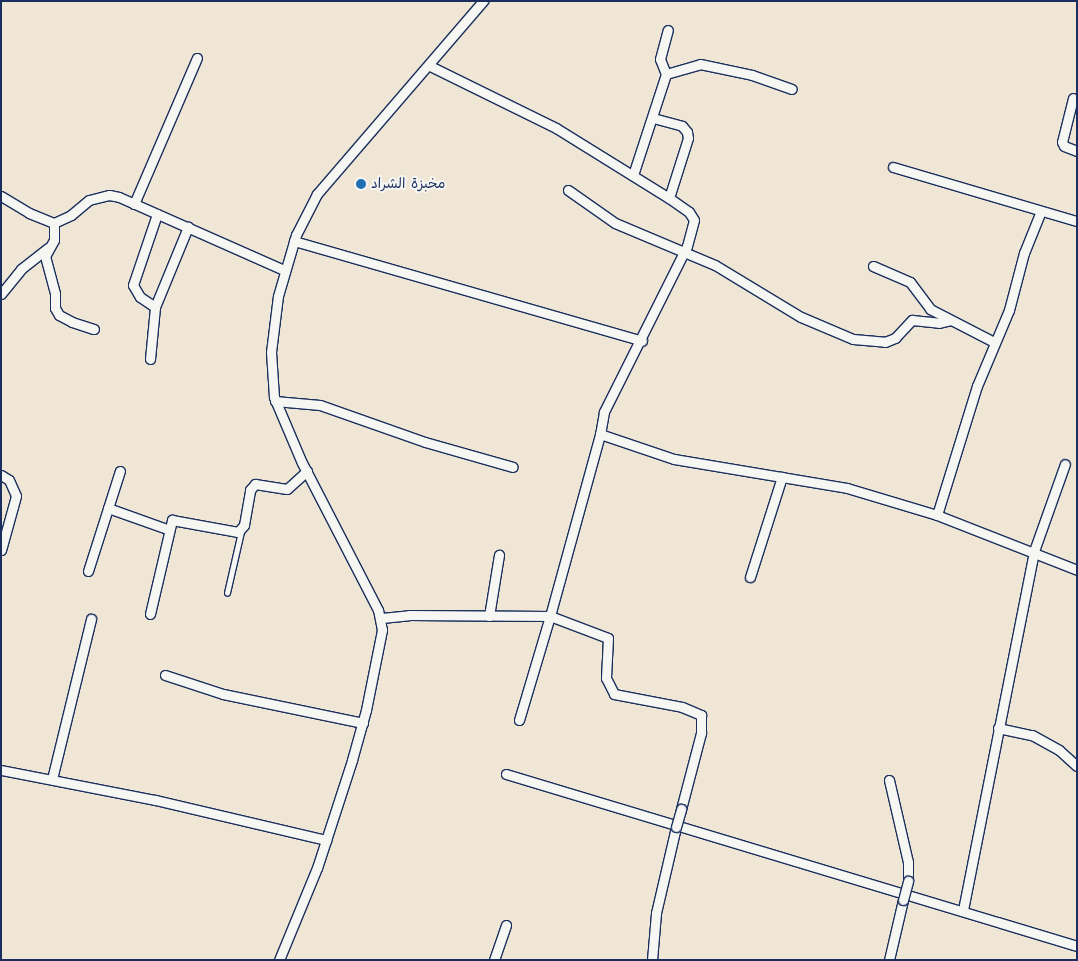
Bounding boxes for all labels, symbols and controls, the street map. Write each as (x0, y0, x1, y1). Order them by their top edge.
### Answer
place label: مخبزة الشراد (371, 176, 445, 192)
marker: مخبزة الشراد (355, 178, 367, 190)

